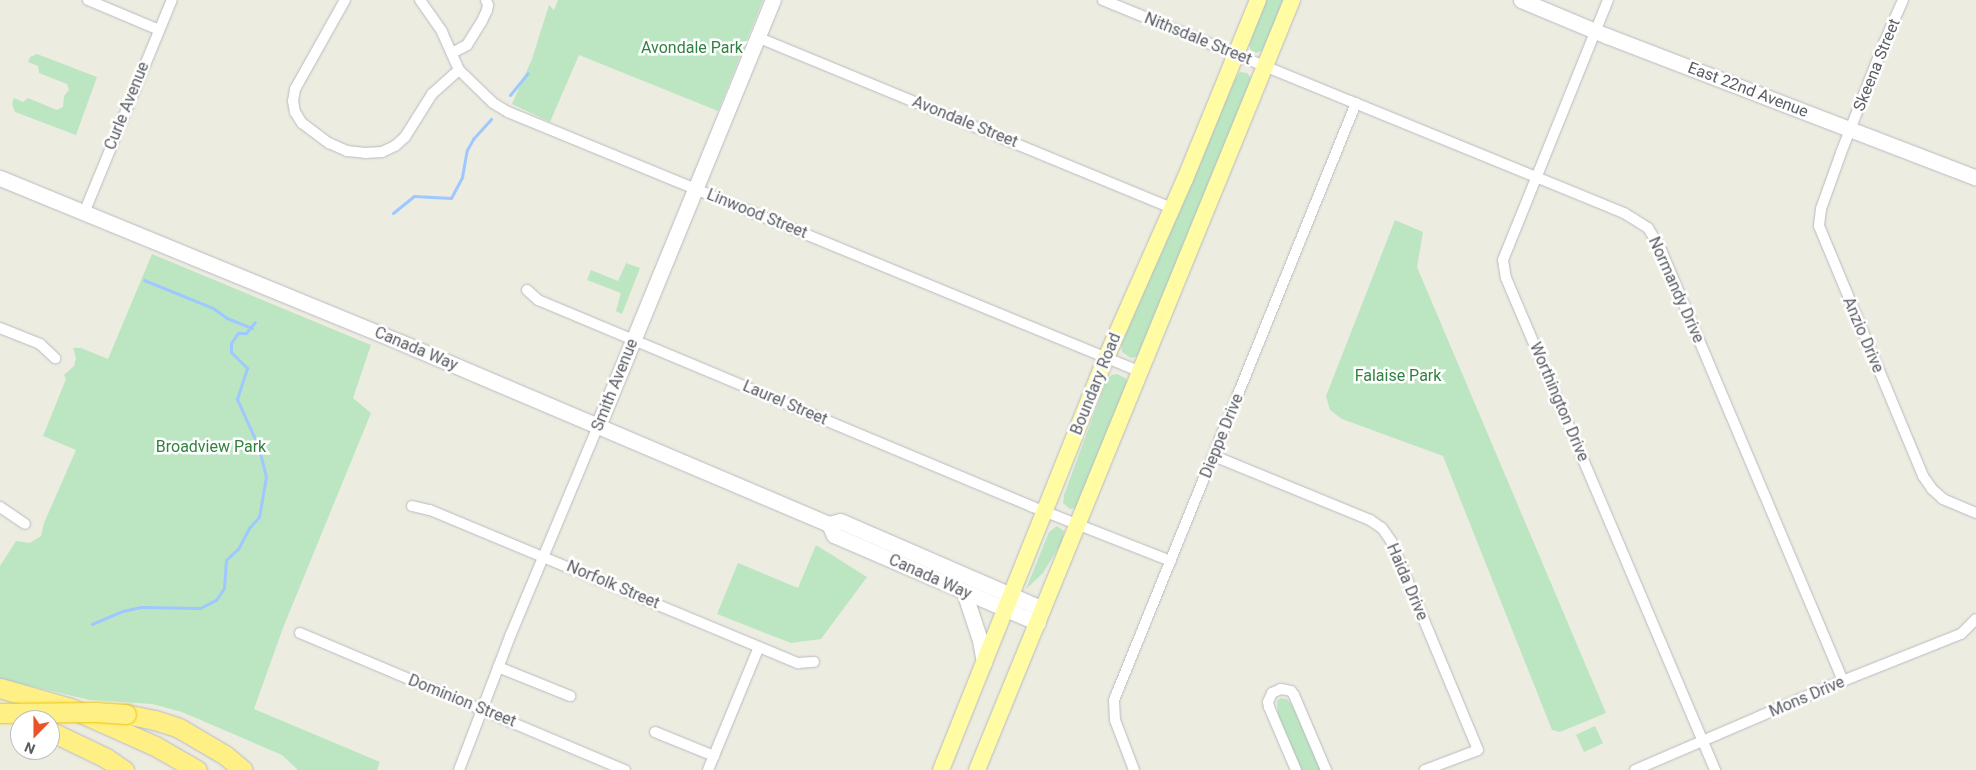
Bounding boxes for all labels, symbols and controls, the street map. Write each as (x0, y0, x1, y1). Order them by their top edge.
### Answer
street label: Nithsdale Street (1142, 9, 1254, 69)
street label: Skeena Street (1850, 16, 1904, 114)
park label: Avondale Park (641, 38, 743, 58)
street label: East 22nd Avenue (1685, 58, 1811, 122)
street label: Curle Avenue (101, 59, 153, 153)
street label: Avondale Street (910, 92, 1020, 152)
street label: Linwood Street (704, 185, 810, 243)
street label: Normandy Drive (1644, 234, 1708, 346)
street label: Anzio Drive (1839, 294, 1887, 376)
street label: Canada Way (372, 323, 460, 375)
street label: Boundary Road (1067, 330, 1125, 438)
street label: Smith Avenue (588, 336, 642, 434)
street label: Worthington Drive (1525, 340, 1593, 464)
park label: Falaise Park (1355, 366, 1441, 386)
street label: Laurel Street (740, 377, 830, 429)
street label: Dieppe Drive (1196, 391, 1248, 481)
park label: Broadview Park (156, 437, 266, 457)
street label: Haida Drive (1382, 541, 1432, 623)
street label: Canada Way (886, 550, 974, 604)
street label: Norfolk Street (564, 557, 662, 613)
street label: Dominion Street (405, 671, 519, 731)
street label: Mons Drive (1766, 673, 1848, 721)
north arrow (10, 710, 60, 760)
text: N (22, 739, 37, 757)

